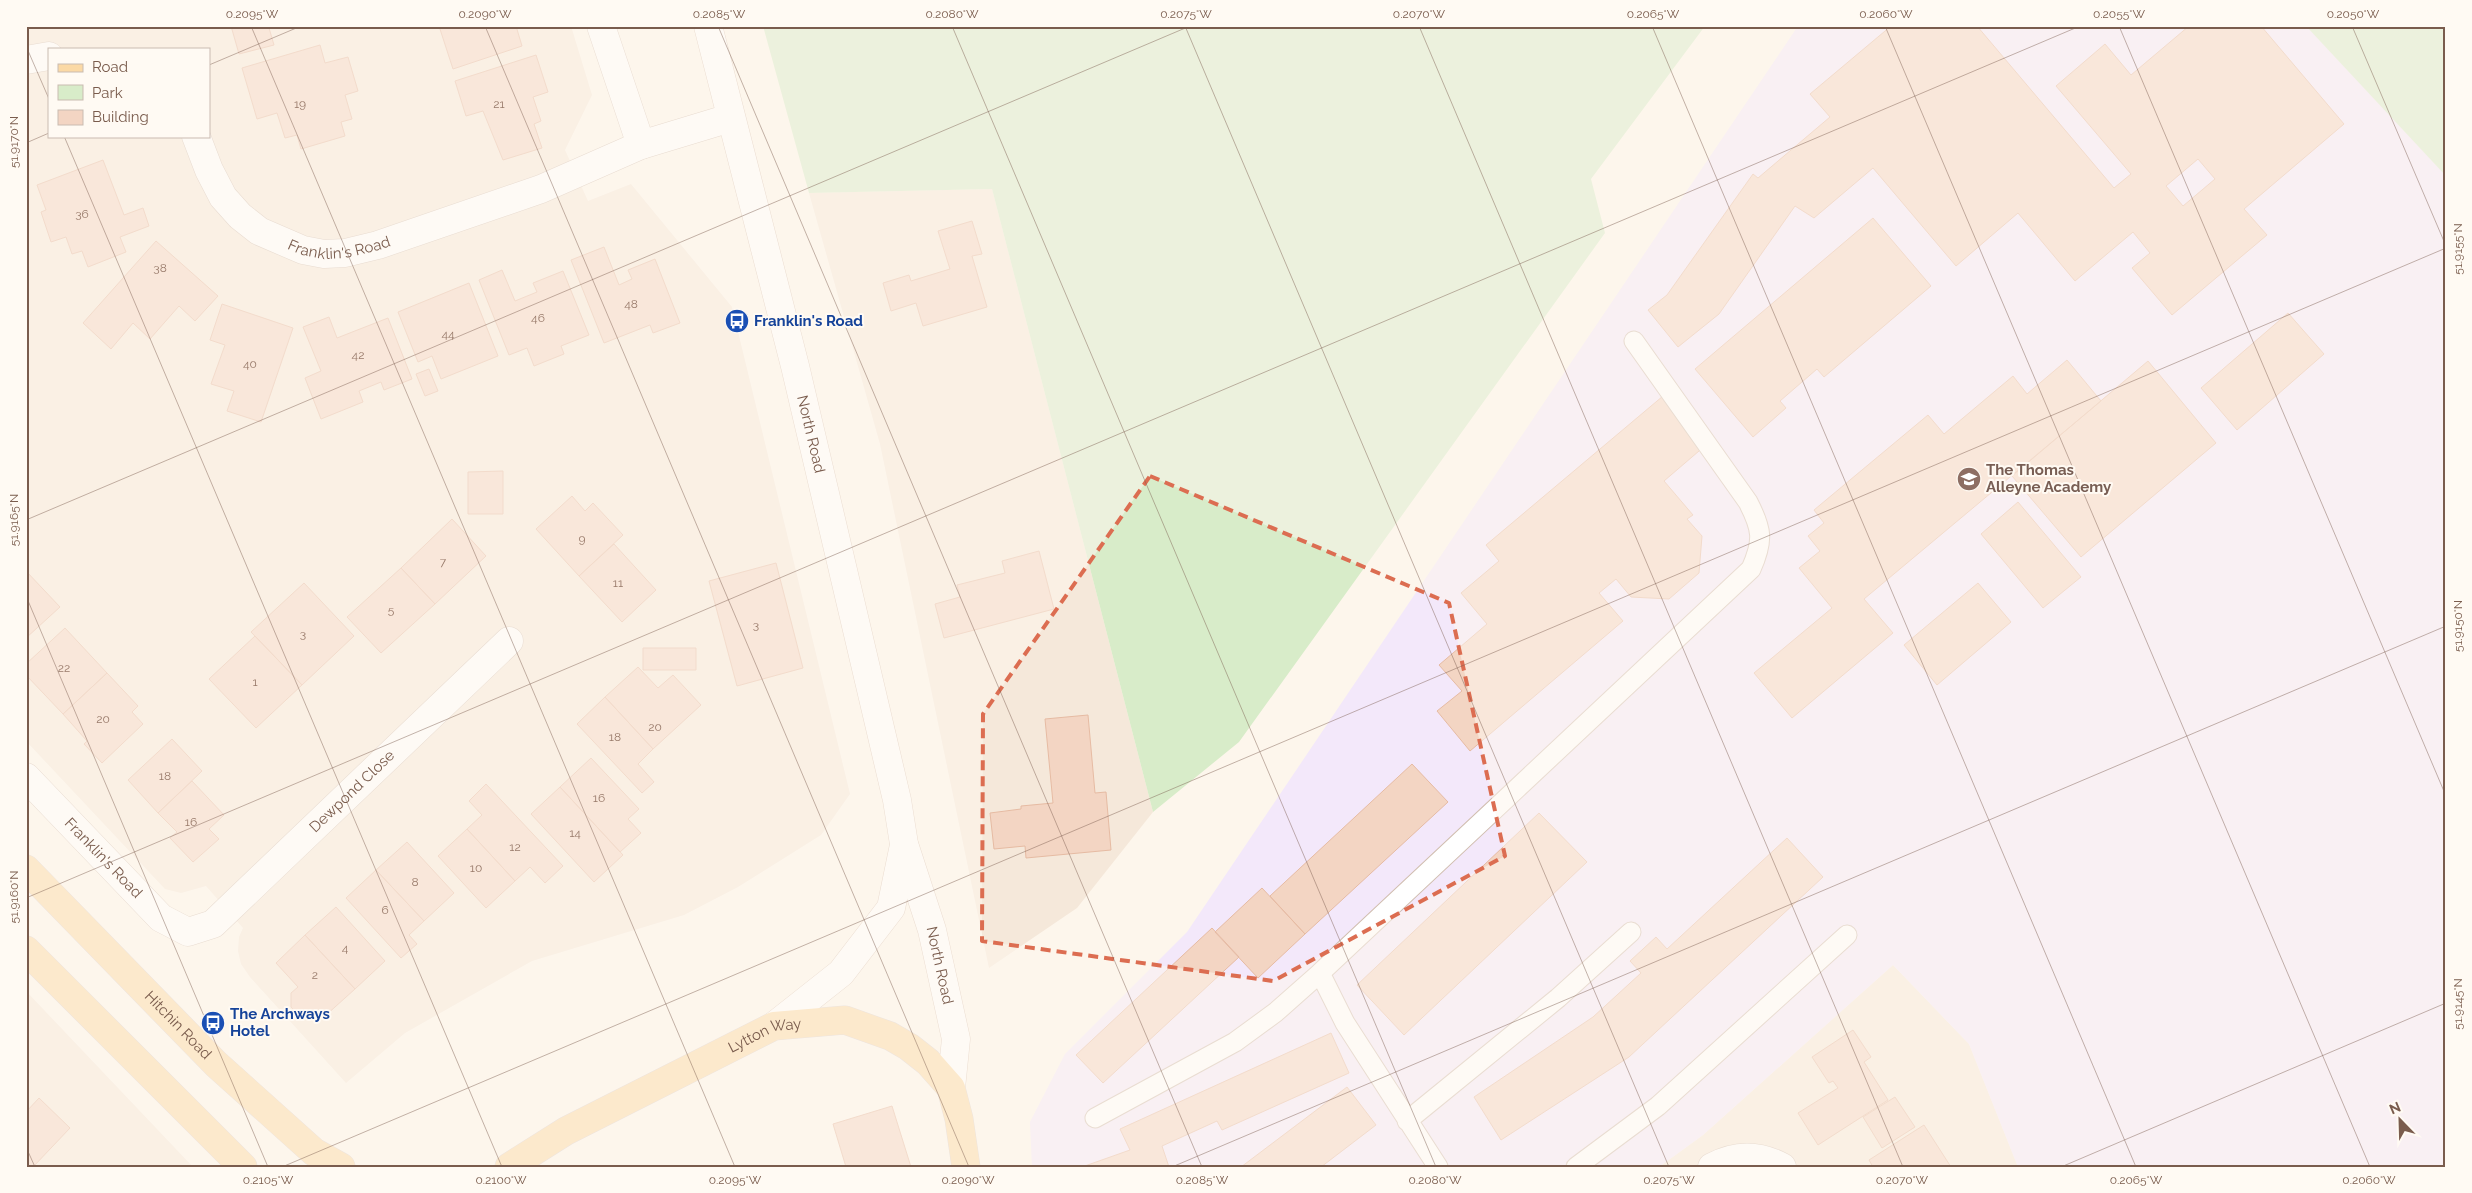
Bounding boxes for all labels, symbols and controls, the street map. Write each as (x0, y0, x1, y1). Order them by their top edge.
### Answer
text: 0.2095°W (226, 7, 279, 21)
text: 0.2090°W (458, 7, 512, 21)
text: 0.2085°W (693, 7, 746, 21)
text: 0.2080°W (925, 7, 979, 21)
text: 0.2075°W (1160, 7, 1212, 21)
text: 0.2070°W (1393, 7, 1446, 21)
text: 0.2065°W (1627, 7, 1680, 21)
text: 0.2060°W (1859, 7, 1913, 21)
text: 0.2055°W (2093, 7, 2145, 21)
text: 0.2050°W (2327, 7, 2380, 21)
legend (48, 48, 210, 138)
text: Road (92, 58, 128, 76)
text: Park (92, 84, 123, 102)
house number: 19 (294, 97, 306, 111)
house number: 21 (493, 97, 505, 111)
text: Building (92, 108, 149, 126)
text: 51.9170°N (7, 116, 21, 168)
house number: 36 (75, 207, 89, 221)
text: 51.9155°N (2451, 223, 2465, 275)
street label: Franklin's Road (285, 232, 393, 263)
house number: 38 (153, 261, 167, 275)
house number: 48 (624, 297, 638, 311)
bus stop icon: Franklin's Road (724, 308, 750, 334)
house number: 46 (531, 311, 545, 325)
place label: Franklin's Road (754, 312, 863, 330)
house number: 44 (441, 327, 455, 341)
house number: 42 (352, 348, 364, 362)
house number: 40 (243, 357, 257, 371)
street label: North Road (793, 394, 829, 475)
place label: The Thomas Alleyne Academy (1986, 461, 2112, 496)
school or university icon: The Thomas Alleyne Academy (1956, 466, 1982, 492)
text: 51.9165°N (7, 494, 21, 546)
house number: 9 (578, 532, 586, 546)
house number: 7 (440, 555, 447, 569)
house number: 11 (613, 576, 623, 590)
text: 51.9150°N (2451, 600, 2465, 652)
house number: 5 (388, 603, 395, 617)
house number: 3 (753, 618, 759, 632)
house number: 3 (300, 627, 306, 641)
house number: 22 (58, 661, 70, 675)
house number: 1 (252, 675, 258, 689)
house number: 20 (96, 712, 110, 726)
house number: 20 (648, 720, 662, 734)
house number: 18 (609, 730, 621, 744)
street label: Dewpond Close (306, 746, 398, 836)
house number: 18 (159, 769, 171, 783)
house number: 16 (593, 791, 605, 805)
street label: Franklin's Road (61, 814, 146, 902)
house number: 16 (185, 815, 197, 829)
house number: 14 (569, 826, 581, 840)
house number: 12 (509, 840, 521, 854)
house number: 10 (470, 861, 482, 875)
text: 51.9160°N (7, 871, 21, 923)
house number: 8 (411, 875, 419, 889)
house number: 6 (381, 903, 389, 917)
street label: North Road (922, 925, 957, 1006)
house number: 4 (342, 941, 349, 955)
house number: 2 (312, 968, 318, 982)
text: 51.9145°N (2451, 978, 2465, 1030)
street label: Hitchin Road (141, 987, 215, 1063)
place label: The Archways Hotel (230, 1005, 330, 1040)
bus stop icon: The Archways Hotel (200, 1010, 226, 1036)
street label: Lytton Way (725, 1015, 802, 1057)
north arrow (2374, 1096, 2424, 1146)
text: N (2387, 1099, 2403, 1117)
text: 0.2105°W (243, 1173, 294, 1187)
text: 0.2100°W (475, 1173, 527, 1187)
text: 0.2095°W (709, 1173, 762, 1187)
text: 0.2090°W (941, 1173, 995, 1187)
text: 0.2085°W (1176, 1173, 1229, 1187)
text: 0.2080°W (1408, 1173, 1462, 1187)
text: 0.2075°W (1643, 1173, 1695, 1187)
text: 0.2070°W (1876, 1173, 1929, 1187)
text: 0.2065°W (2110, 1173, 2163, 1187)
text: 0.2060°W (2342, 1173, 2396, 1187)

